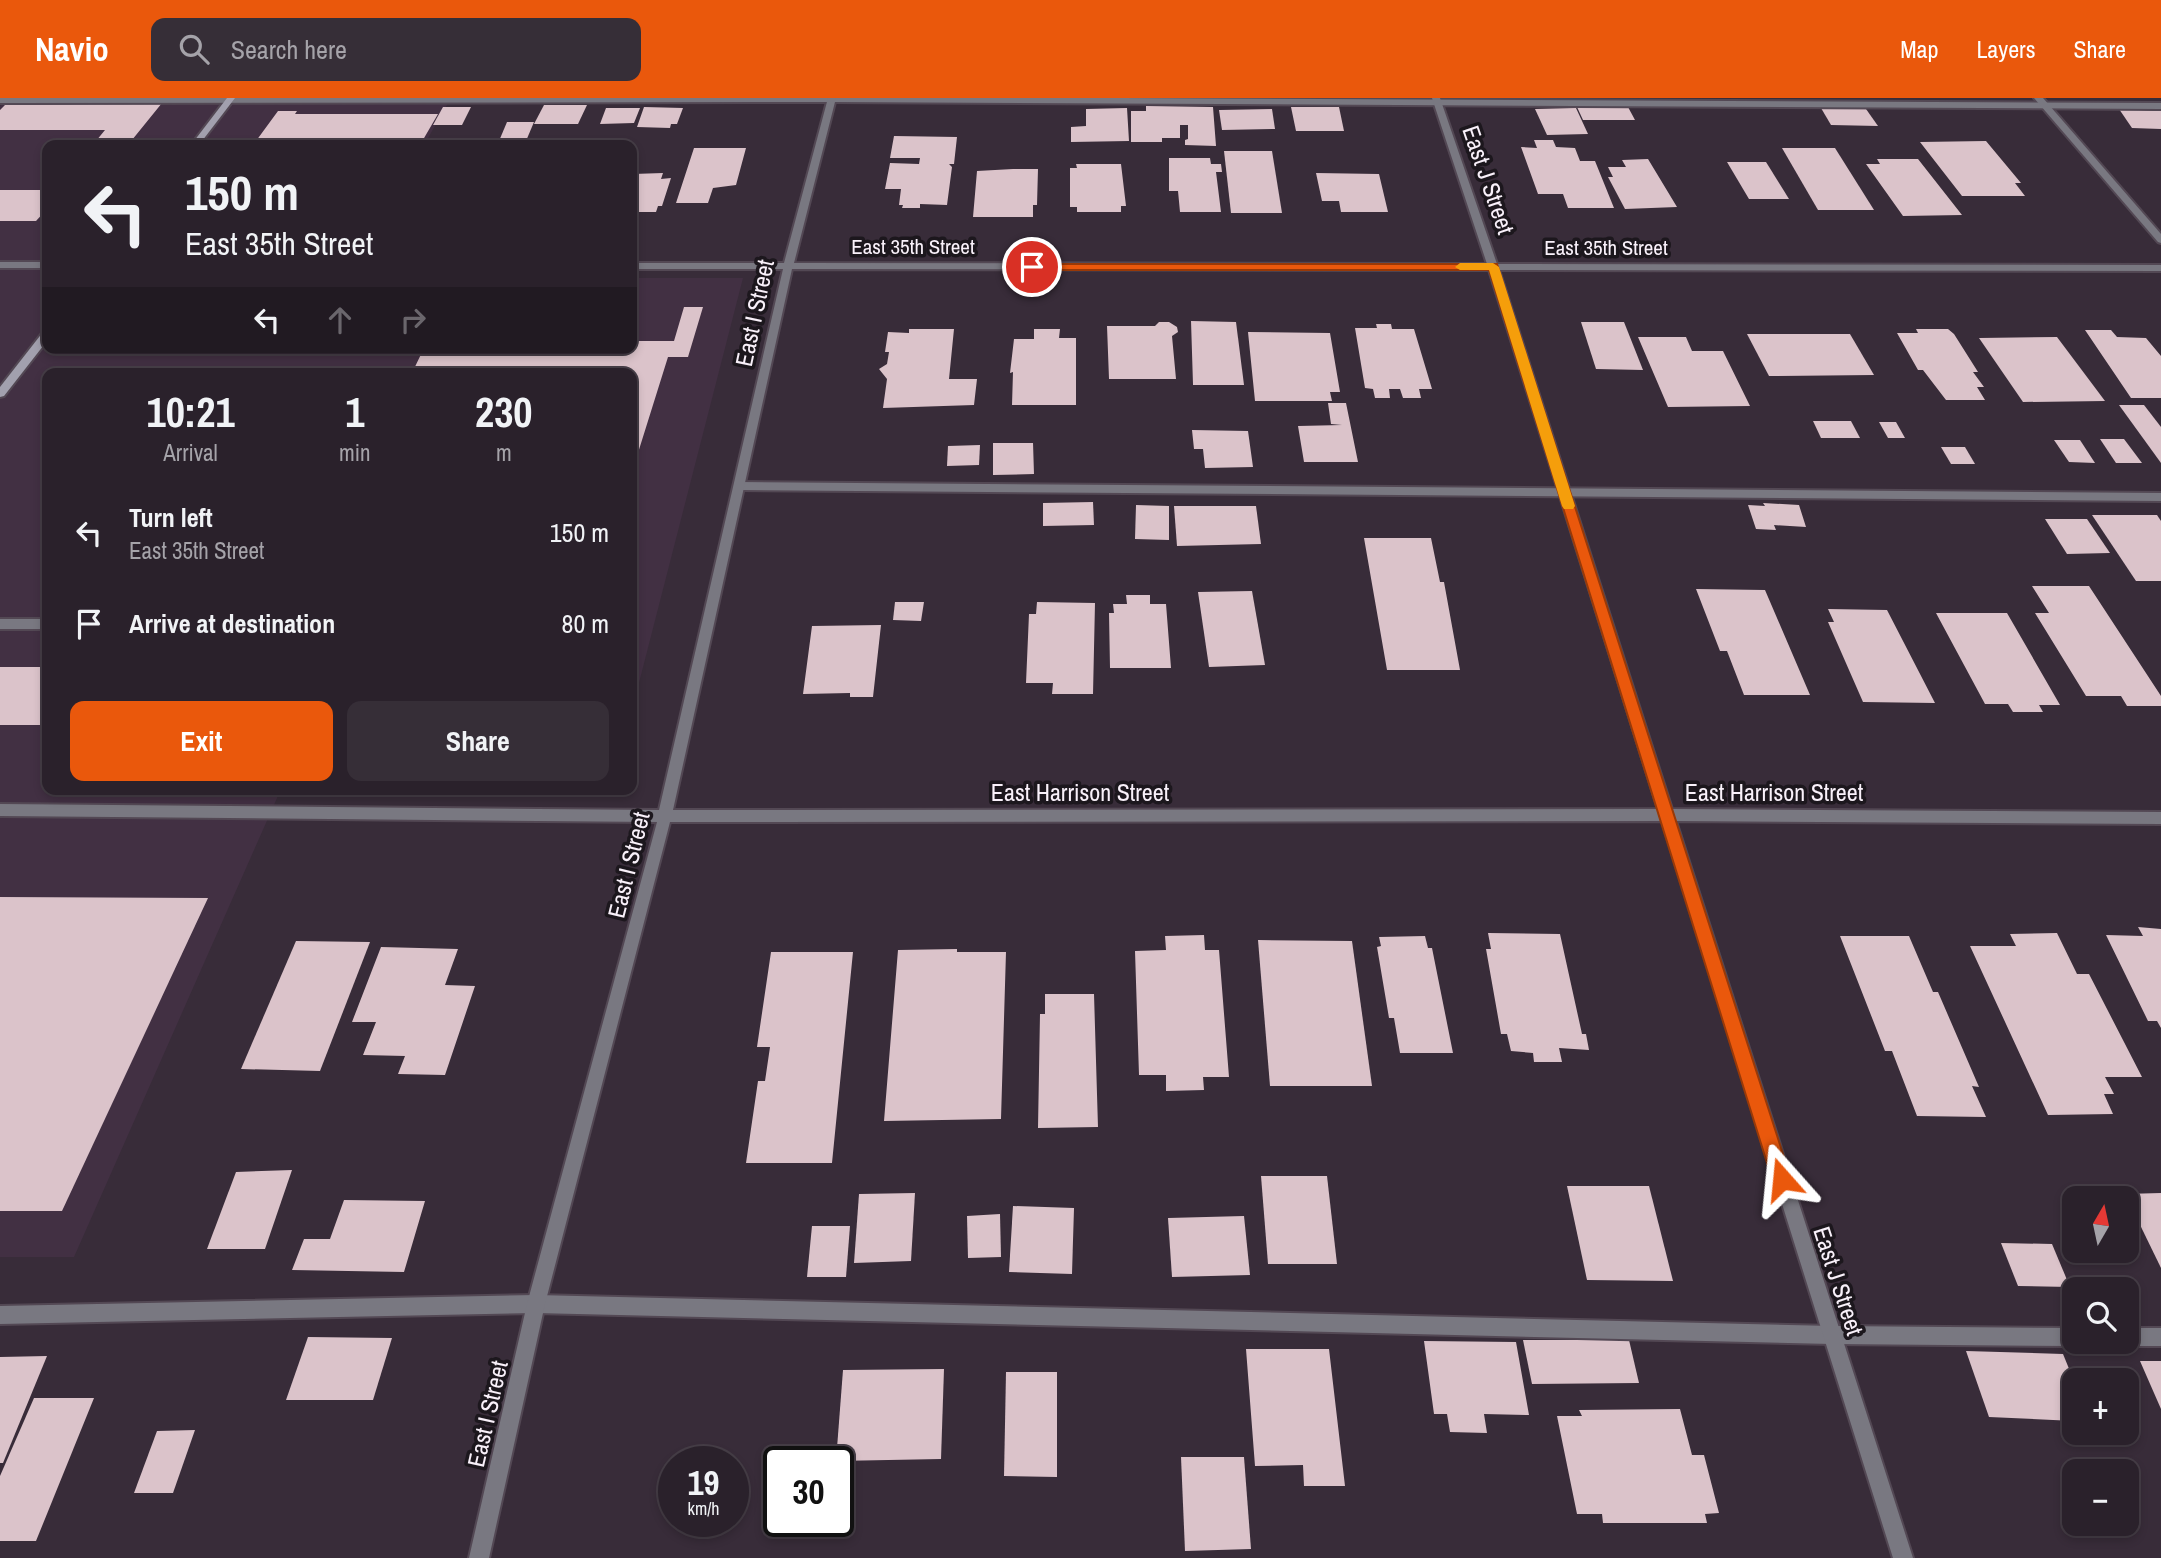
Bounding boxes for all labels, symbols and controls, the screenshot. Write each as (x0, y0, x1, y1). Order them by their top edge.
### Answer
search box (151, 18, 641, 81)
text: Navio (35, 27, 109, 71)
icon: search (175, 30, 213, 68)
text: Search here (231, 32, 347, 67)
text: Map (1900, 33, 1938, 65)
text: Layers (1976, 33, 2035, 65)
text: Share (2073, 33, 2126, 65)
street label: East J Street (1455, 121, 1523, 239)
text: 150 m (185, 159, 299, 225)
icon: left (70, 168, 161, 259)
text: East 35th Street (185, 222, 373, 265)
street label: East 35th Street (851, 232, 975, 261)
street label: East 35th Street (1544, 233, 1668, 262)
pin (1002, 237, 1062, 297)
icon: arrive (1013, 248, 1051, 286)
street label: East I Street (727, 256, 781, 369)
icon: left (248, 301, 286, 339)
icon: ahead (321, 301, 359, 339)
icon: right (394, 301, 432, 339)
text: 10:21 (147, 384, 235, 440)
text: 1 (345, 384, 364, 440)
text: 230 (475, 384, 533, 440)
text: Arrival (163, 437, 218, 468)
text: min (339, 437, 371, 468)
text: m (496, 437, 512, 468)
text: Turn left (129, 500, 213, 535)
icon: left (70, 514, 108, 552)
text: 150 m (550, 515, 609, 550)
text: East 35th Street (129, 535, 264, 566)
icon: arrive (70, 605, 108, 643)
text: Arrive at destination (129, 606, 335, 641)
text: 80 m (562, 606, 609, 641)
button: Exit (70, 701, 333, 781)
button: Share (347, 701, 609, 781)
street label: East Harrison Street (991, 776, 1170, 808)
street label: East Harrison Street (1685, 776, 1864, 808)
street label: East I Street (599, 808, 657, 921)
position arrow (1745, 1142, 1819, 1216)
north arrow (2062, 1186, 2138, 1264)
map controls (2062, 1186, 2139, 1536)
street label: East J Street (1806, 1222, 1872, 1340)
button: search (2062, 1277, 2139, 1354)
street label: East I Street (459, 1357, 515, 1470)
button: + (2062, 1368, 2139, 1445)
speed limit sign: 30 (763, 1446, 854, 1537)
text: 19 (688, 1459, 719, 1506)
button: − (2062, 1459, 2139, 1536)
text: km/h (688, 1496, 720, 1521)

